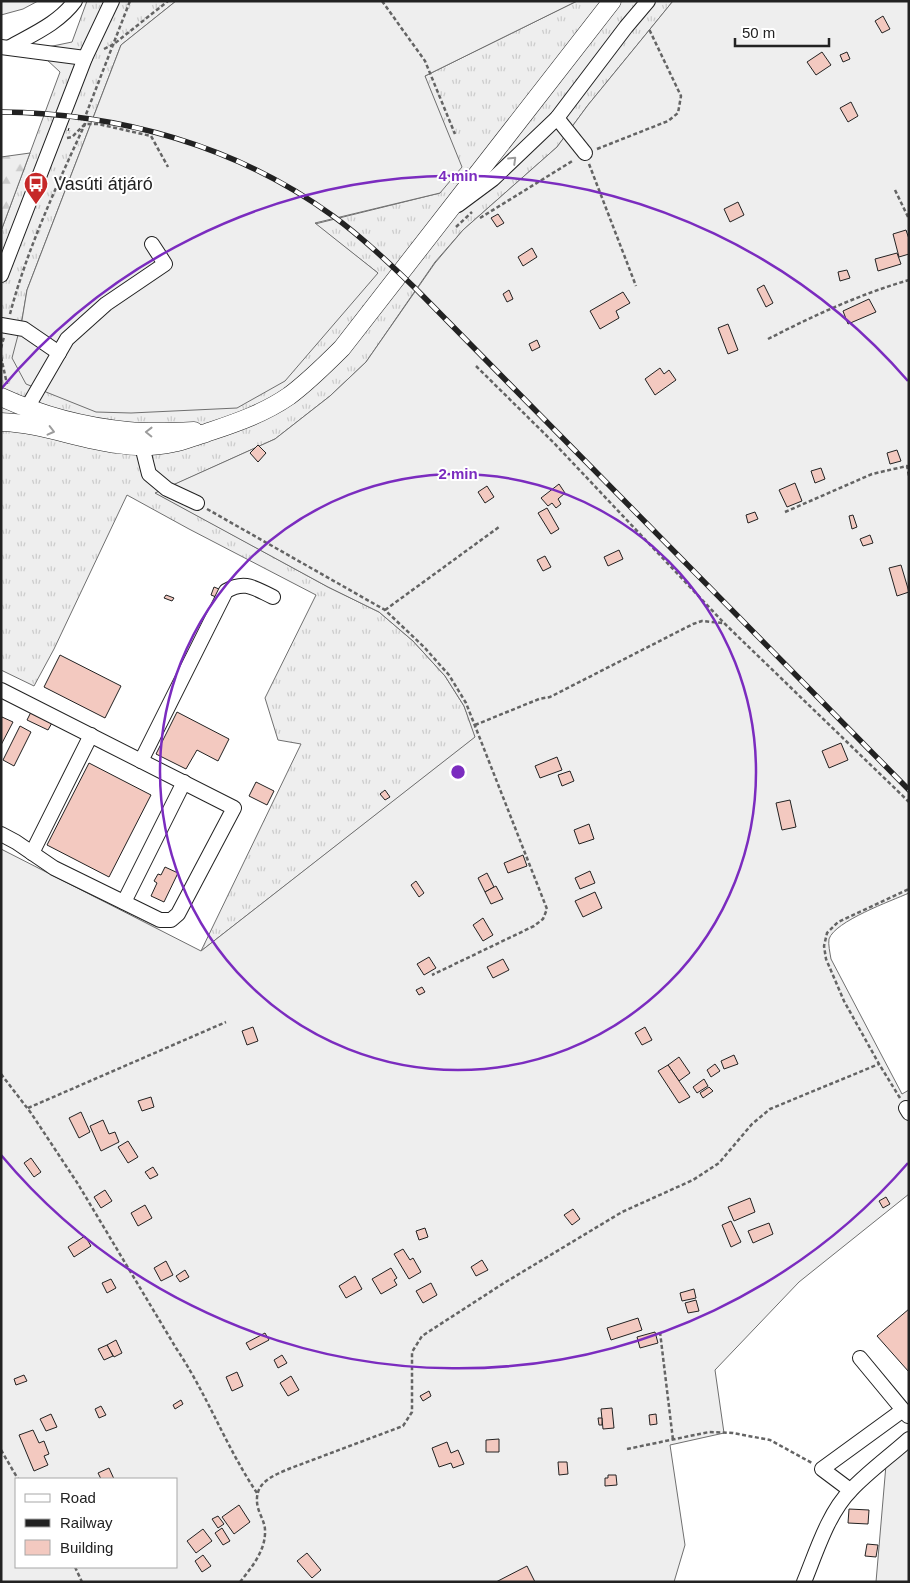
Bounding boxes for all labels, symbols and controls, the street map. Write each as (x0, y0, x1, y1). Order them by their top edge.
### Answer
scale bar (735, 15, 829, 47)
text: 50 m (742, 24, 775, 41)
one-way arrow (507, 157, 516, 166)
text: 4 min (438, 167, 478, 184)
bus stop icon: Vasúti átjáró (23, 171, 49, 205)
place label: Vasúti átjáró (54, 174, 153, 194)
one-way arrow (46, 425, 55, 436)
one-way arrow (144, 427, 152, 437)
text: 2 min (438, 465, 478, 482)
centre of rings (449, 763, 467, 781)
legend (15, 1478, 178, 1568)
text: Road (60, 1489, 96, 1506)
text: Railway (60, 1514, 113, 1531)
text: Building (60, 1539, 113, 1556)

